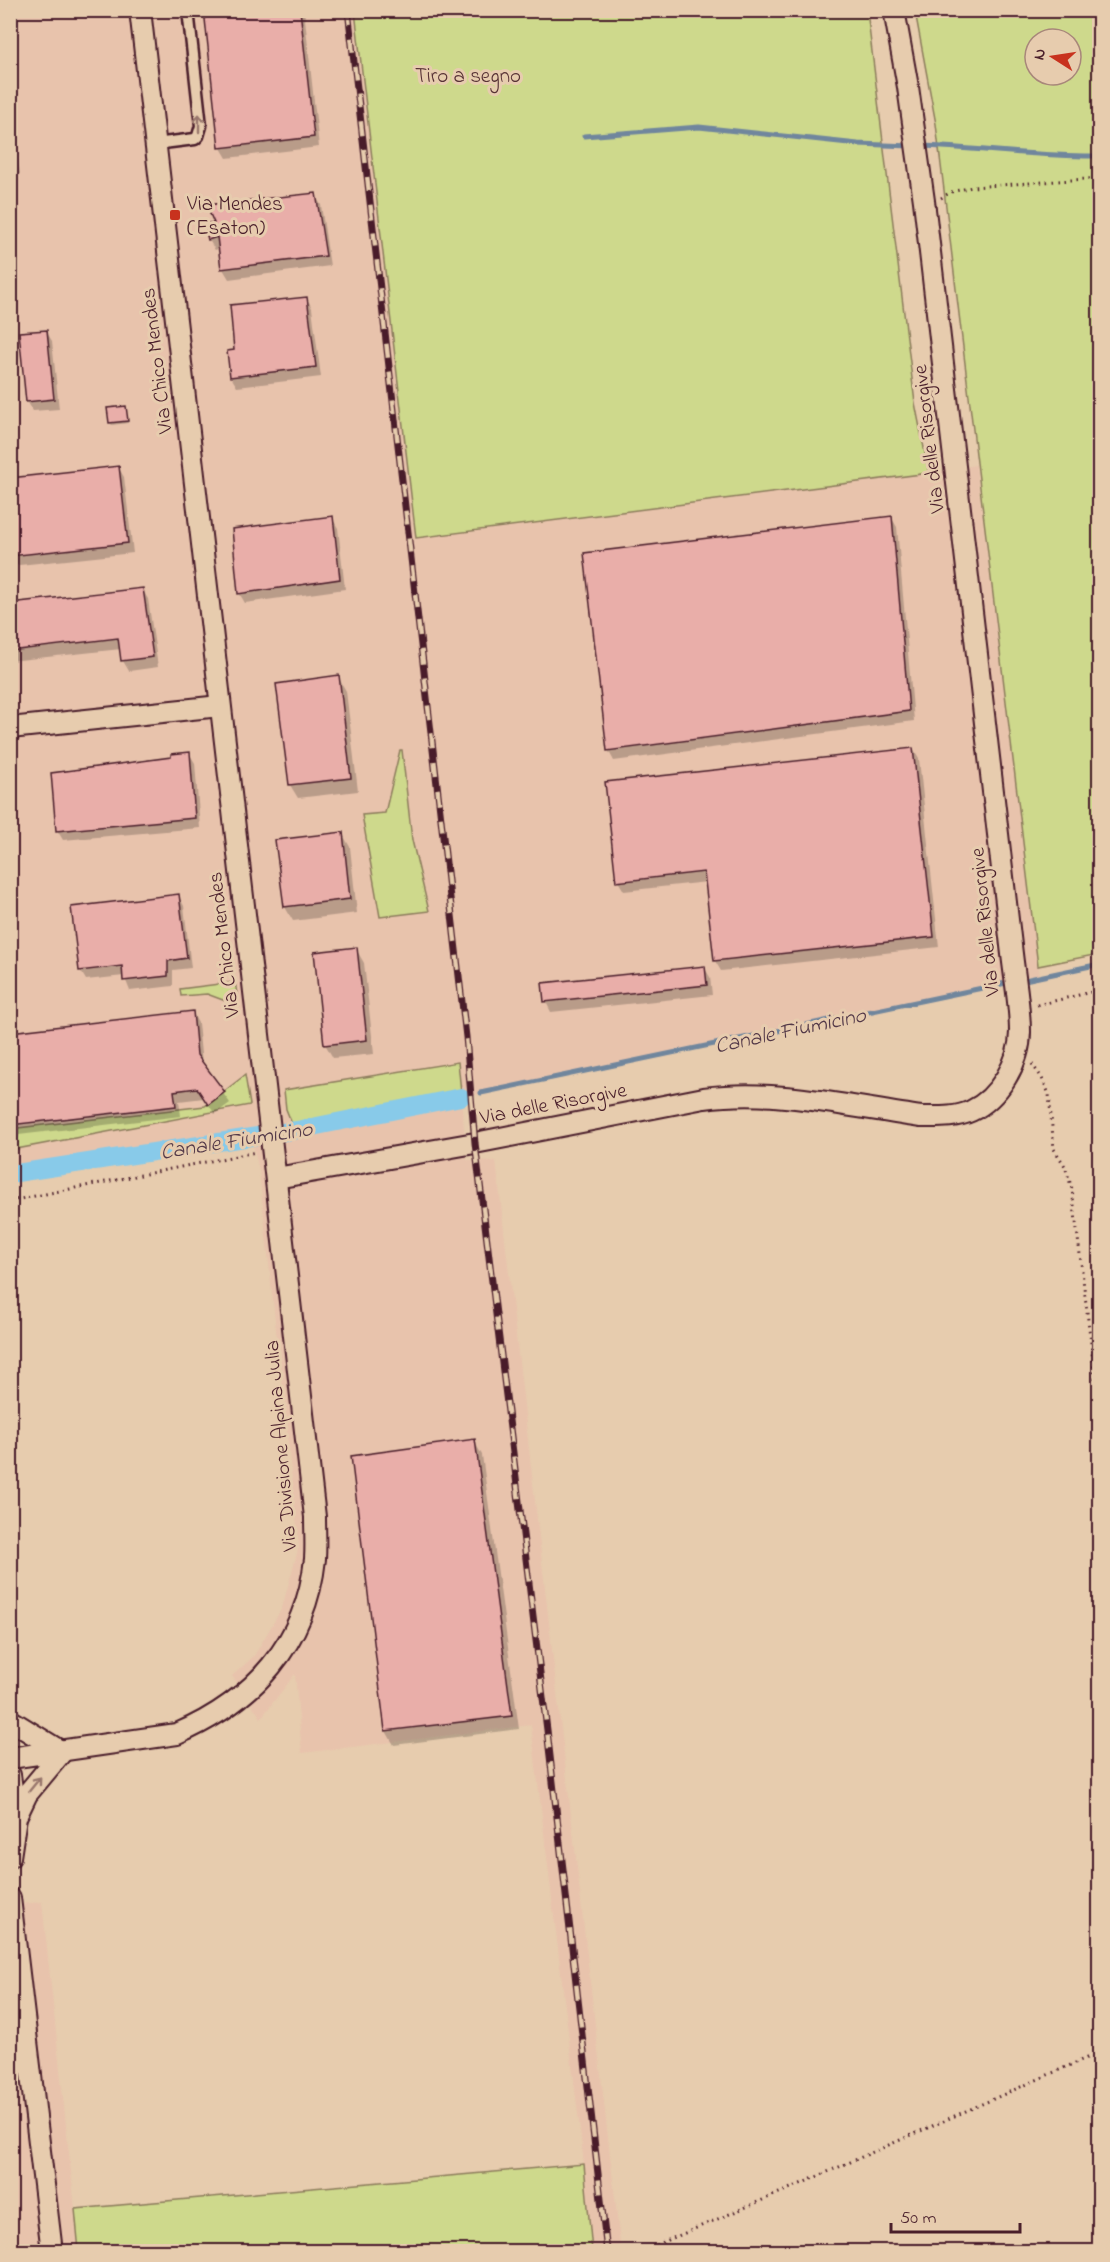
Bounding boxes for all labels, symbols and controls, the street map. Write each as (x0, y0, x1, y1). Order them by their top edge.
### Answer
north arrow (1023, 27, 1083, 87)
text: N (1027, 46, 1053, 62)
park label: Tiro a segno (415, 62, 521, 94)
one-way arrow (193, 113, 205, 133)
place label: Via Mendes (Esaton) (186, 190, 283, 244)
marker: Via Mendes (Esaton) (168, 208, 182, 222)
street label: Via Chico Mendes (134, 286, 182, 436)
street label: Via delle Risorgive (906, 362, 956, 516)
street label: Via delle Risorgive (963, 845, 1011, 998)
street label: Via Chico Mendes (201, 870, 249, 1020)
water label: Canale Fiumicino (712, 1000, 871, 1064)
street label: Via delle Risorgive (476, 1076, 630, 1136)
water label: Canale Fiumicino (158, 1114, 316, 1170)
street label: Via Divisione Alpina Julia (258, 1339, 306, 1554)
one-way arrow (29, 1776, 42, 1792)
scale bar (891, 2196, 1020, 2234)
text: 50 m (900, 2206, 937, 2232)

